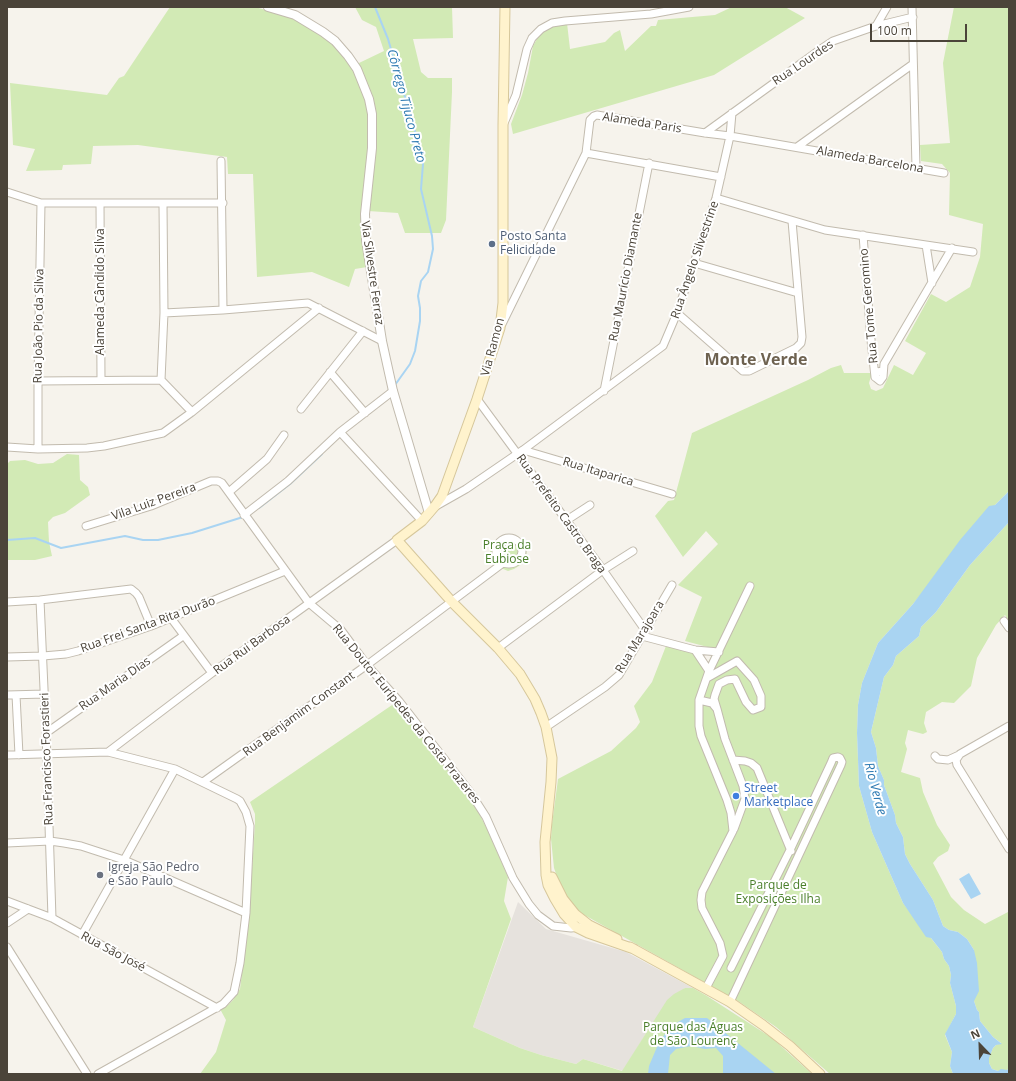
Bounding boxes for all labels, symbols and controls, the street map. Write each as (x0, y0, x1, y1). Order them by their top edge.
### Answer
scale bar (872, 16, 969, 42)
text: 100 m (877, 22, 912, 39)
street label: Rua Lourdes (770, 37, 836, 89)
water label: Côrrego Tijuco Preto (383, 48, 429, 164)
street label: Alameda Paris (601, 110, 683, 136)
street label: Alameda Barcelona (815, 144, 925, 176)
street label: Rua Ângelo Silvestrine (668, 199, 722, 321)
street label: Rua Maurício Diamante (606, 211, 646, 343)
street label: Via Silvestre Ferraz (358, 220, 386, 326)
street label: Alameda Cândido Silva (94, 228, 108, 356)
place label: Posto Santa Felicidade (500, 230, 566, 258)
marker: Posto Santa Felicidade (487, 239, 497, 249)
street label: Rua Tome Geromino (857, 248, 881, 364)
street label: Rua João Pio da Silva (31, 268, 47, 384)
street label: Via Ramon (478, 316, 508, 378)
district label: Monte Verde (705, 350, 807, 370)
street label: Rua Prefeito Castro Braga (513, 452, 609, 576)
street label: Rua Itaparica (561, 454, 635, 490)
street label: Vila Luiz Pereira (110, 480, 198, 524)
park label: Praça da Eubiose (483, 539, 531, 567)
street label: Rua Frei Santa Rita Durão (79, 594, 217, 656)
street label: Rua Marajoara (613, 598, 667, 676)
street label: Rua Rui Barbosa (211, 612, 293, 678)
street label: Rua Doutor Eurípedes da Costa Prazeres (329, 621, 483, 807)
street label: Rua Maria Dias (77, 654, 153, 714)
street label: Rua Benjamim Constant (240, 669, 358, 759)
street label: Rua Francisco Forastieri (37, 692, 57, 826)
water label: Rio Verde (860, 761, 890, 817)
place label: Street Marketplace (744, 782, 813, 810)
marker: Street Marketplace (731, 791, 741, 801)
place label: Igreja São Pedro e São Paulo (108, 861, 199, 889)
marker: Igreja São Pedro e São Paulo (95, 870, 105, 880)
park label: Parque de Exposições Ilha (735, 879, 821, 907)
street label: Rua São José (78, 929, 148, 975)
park label: Parque das Águas de São Lourenç (643, 1021, 743, 1049)
north arrow (960, 1025, 1000, 1065)
text: N (968, 1025, 982, 1042)

